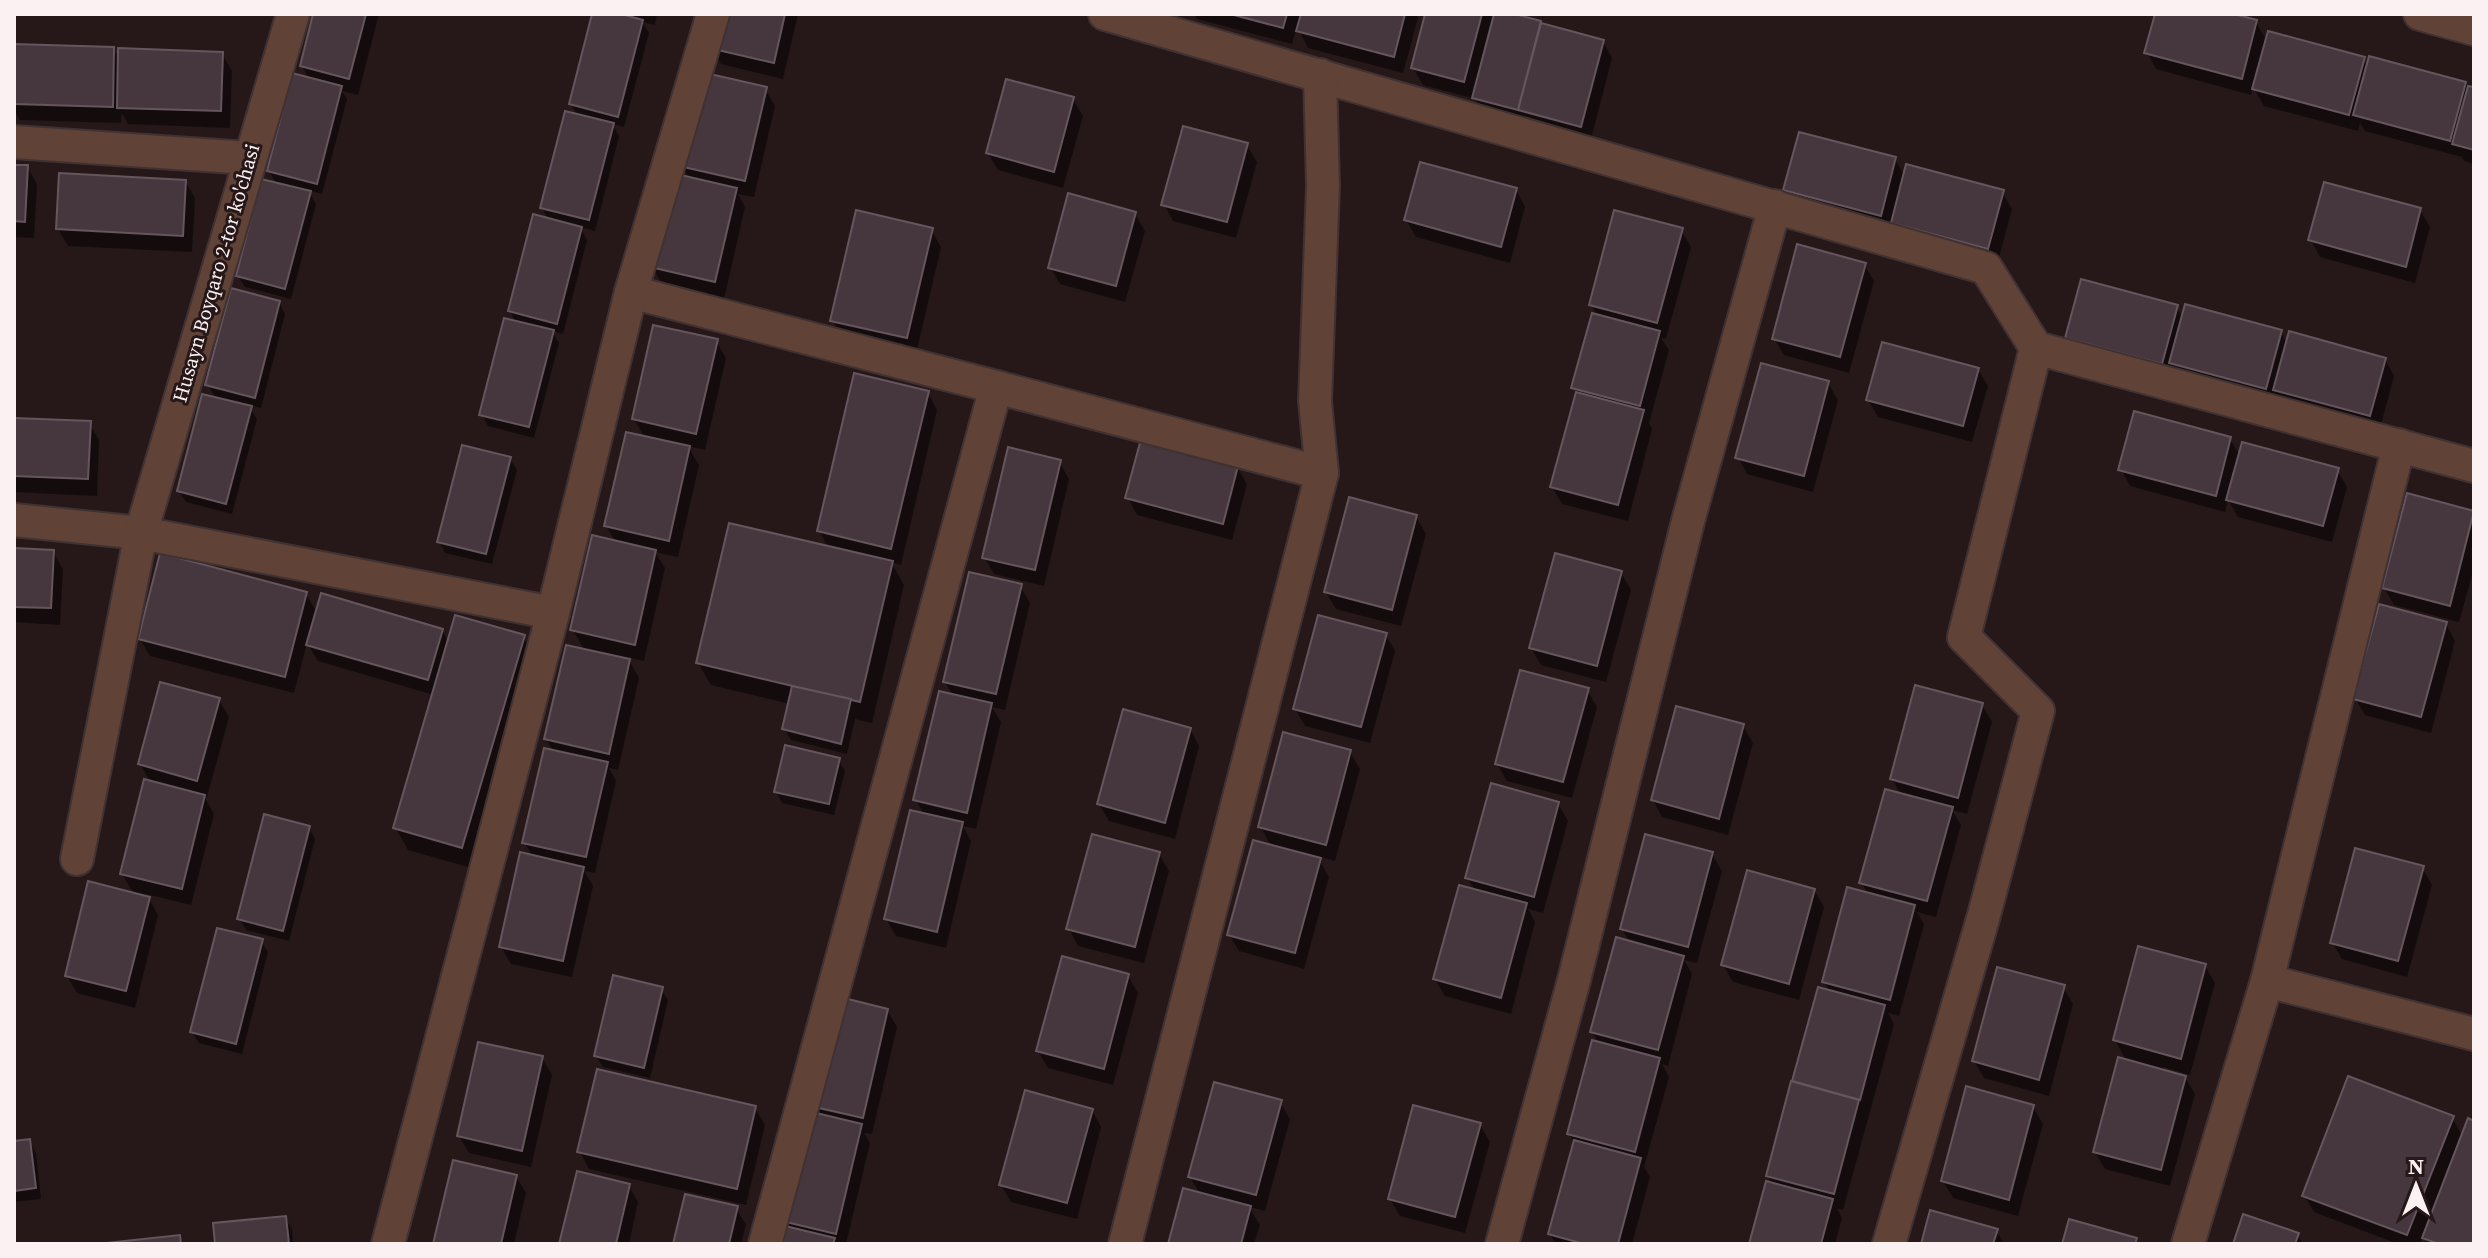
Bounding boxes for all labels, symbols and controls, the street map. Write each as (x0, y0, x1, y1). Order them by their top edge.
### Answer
street label: Husayn Boyqaro 2-tor ko'chasi (166, 141, 266, 405)
north arrow (2376, 1146, 2456, 1226)
text: N (2408, 1151, 2424, 1181)

